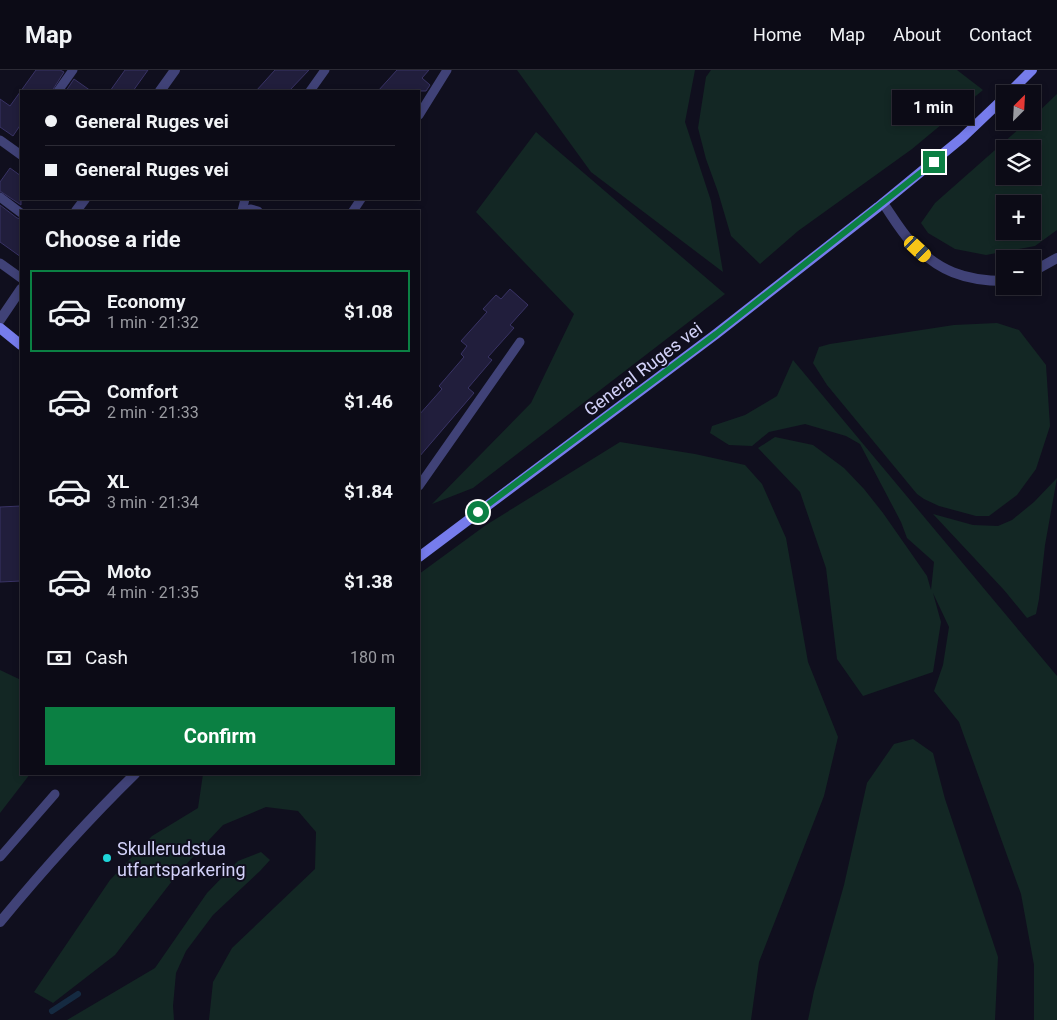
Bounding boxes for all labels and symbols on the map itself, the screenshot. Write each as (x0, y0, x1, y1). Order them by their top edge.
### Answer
north arrow (996, 85, 1041, 130)
callout: 1 min (893, 89, 975, 124)
route end (923, 151, 945, 173)
car (901, 233, 934, 265)
street label: General Ruges vei (580, 318, 706, 420)
route start (467, 501, 489, 523)
place label: Skullerudstua utfartsparkering (117, 838, 246, 880)
marker: Skullerudstua utfartsparkering (101, 852, 113, 864)

